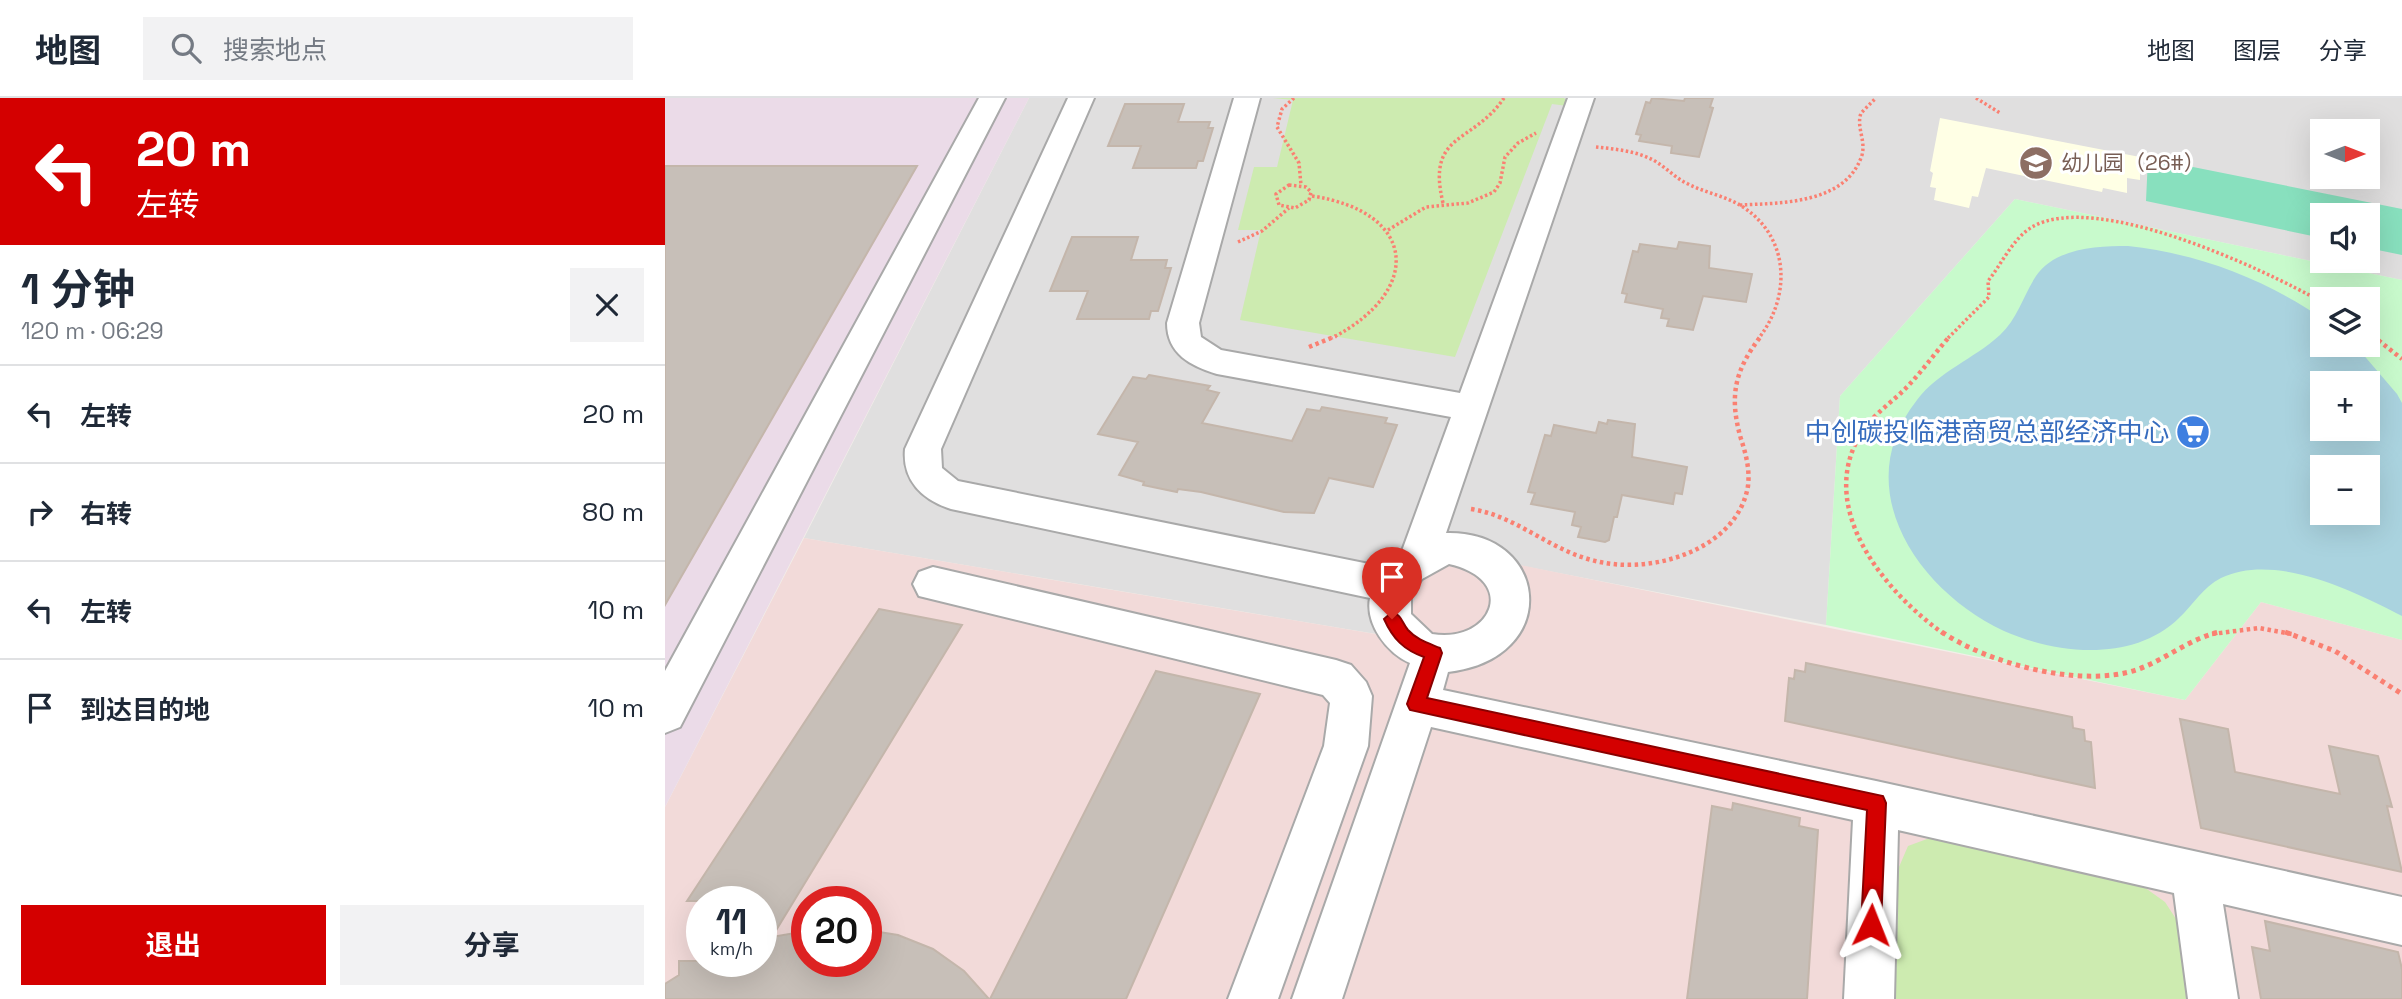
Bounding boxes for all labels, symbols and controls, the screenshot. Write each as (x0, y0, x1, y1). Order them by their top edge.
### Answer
search box (143, 17, 633, 80)
icon: search (167, 29, 205, 67)
text: 地图 (35, 30, 101, 72)
text: 搜索地点 (223, 33, 327, 67)
text: 地图 (2147, 35, 2195, 66)
text: 图层 (2233, 35, 2281, 66)
text: 分享 (2319, 35, 2367, 66)
text: 20 m (136, 118, 251, 180)
north arrow (2310, 119, 2380, 189)
map controls (2310, 119, 2380, 525)
icon: left (21, 126, 112, 217)
school or university icon: 幼儿园（26#） (2017, 144, 2055, 182)
place label: 幼儿园（26#） (2061, 149, 2205, 176)
text: 左转 (136, 185, 200, 225)
button: sound (2310, 203, 2380, 273)
text: 1 分钟 (21, 263, 135, 316)
button: close (570, 268, 644, 342)
button: layers (2310, 287, 2380, 357)
text: 120 m · 06:29 (21, 316, 164, 346)
button: + (2310, 371, 2380, 441)
icon: left (21, 395, 59, 433)
text: 20 m (583, 397, 644, 431)
text: 左转 (80, 399, 132, 433)
supermarket icon: 中创碳投临港商贸总部经济中心 (2174, 413, 2212, 451)
place label: 中创碳投临港商贸总部经济中心 (1805, 415, 2169, 449)
button: − (2310, 455, 2380, 525)
icon: right (21, 493, 59, 531)
text: 80 m (582, 495, 644, 529)
text: 右转 (80, 497, 132, 531)
pin (1362, 547, 1422, 619)
icon: arrive (1373, 558, 1411, 596)
icon: left (21, 591, 59, 629)
text: 10 m (587, 593, 644, 627)
text: 左转 (80, 595, 132, 629)
icon: arrive (21, 689, 59, 727)
text: 10 m (587, 691, 644, 725)
text: 到达目的地 (80, 693, 210, 727)
speed limit sign: 20 (791, 886, 882, 977)
position arrow (1834, 888, 1908, 962)
text: 11 (716, 900, 747, 944)
button: 退出 (21, 905, 326, 985)
button: 分享 (340, 905, 644, 985)
text: km/h (710, 937, 753, 960)

